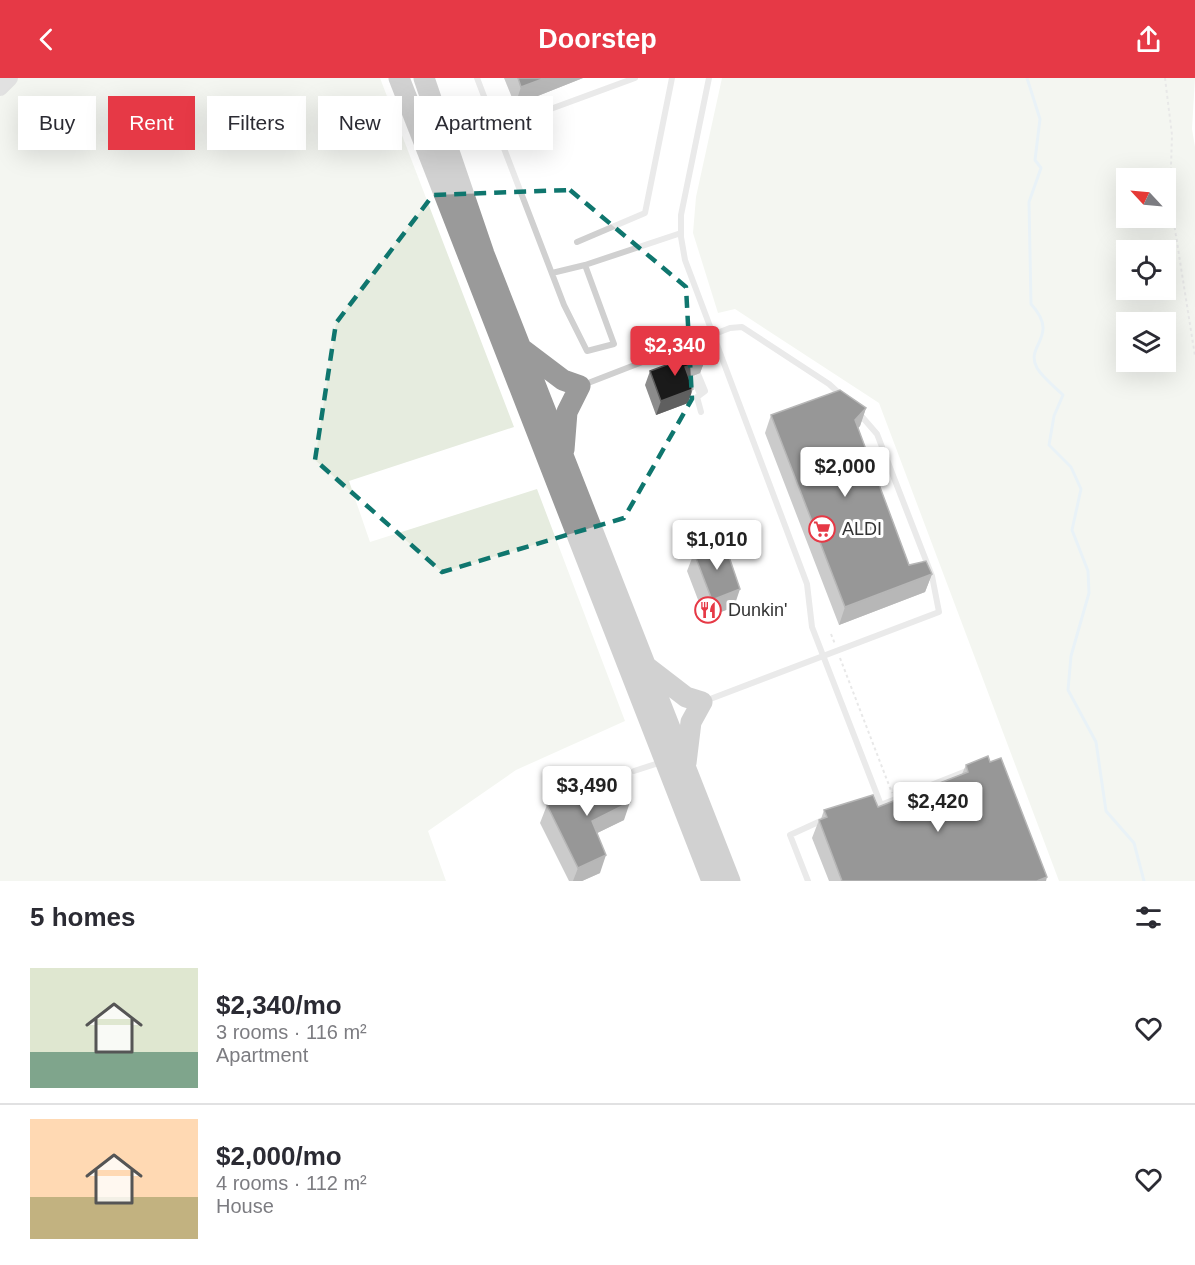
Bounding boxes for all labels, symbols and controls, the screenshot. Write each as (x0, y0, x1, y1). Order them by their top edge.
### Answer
icon: back (30, 23, 63, 56)
icon: share (1132, 23, 1165, 56)
text: Doorstep (538, 24, 657, 54)
chip: Buy (18, 96, 96, 150)
chip: Rent (108, 96, 195, 150)
chip: Filters (207, 96, 306, 150)
chip: New (318, 96, 402, 150)
chip: Apartment (414, 96, 553, 150)
north arrow (1116, 168, 1176, 228)
map controls (1116, 168, 1176, 372)
button: locate (1116, 240, 1176, 300)
button: layers (1116, 312, 1176, 372)
pin: $2,340 (626, 326, 724, 377)
text: $2,340 (644, 334, 706, 356)
pin: $2,000 (796, 447, 894, 498)
text: $2,000 (814, 455, 876, 477)
supermarket icon: ALDI (807, 514, 837, 544)
place label: ALDI (842, 519, 882, 539)
pin: $1,010 (668, 520, 766, 571)
text: $1,010 (686, 528, 748, 550)
restaurant icon: Dunkin' (693, 595, 723, 625)
place label: Dunkin' (728, 600, 787, 620)
pin: $3,490 (538, 766, 636, 817)
text: $3,490 (556, 774, 618, 796)
pin: $2,420 (889, 782, 987, 833)
text: $2,420 (907, 790, 969, 812)
icon: filters (1132, 901, 1165, 934)
text: 5 homes (30, 902, 136, 932)
text: $2,340/mo (216, 990, 342, 1020)
icon: home (78, 992, 150, 1064)
icon: heart (1132, 1012, 1165, 1045)
text: 3 rooms · 116 m² (216, 1021, 367, 1043)
text: Apartment (216, 1044, 308, 1066)
text: $2,000/mo (216, 1141, 342, 1171)
icon: home (78, 1143, 150, 1215)
icon: heart (1132, 1163, 1165, 1196)
text: 4 rooms · 112 m² (216, 1172, 367, 1194)
text: House (216, 1195, 274, 1217)

